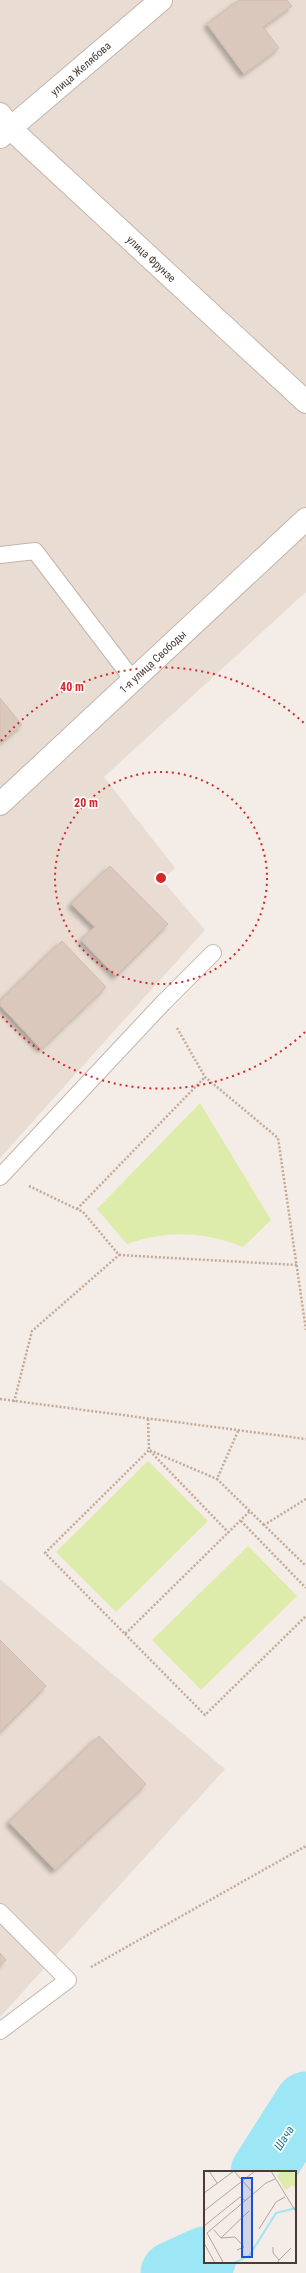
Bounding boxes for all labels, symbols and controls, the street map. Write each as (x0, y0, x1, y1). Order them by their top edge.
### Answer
street label: улица Желябова (48, 39, 114, 99)
street label: улица Фрунзе (124, 233, 178, 285)
street label: 1-я улица Свободы (117, 628, 189, 696)
text: 40 m (60, 680, 84, 694)
text: 20 m (74, 796, 98, 810)
centre of rings (154, 871, 168, 885)
water label: Шача (271, 2123, 297, 2153)
inset map (204, 2171, 296, 2263)

